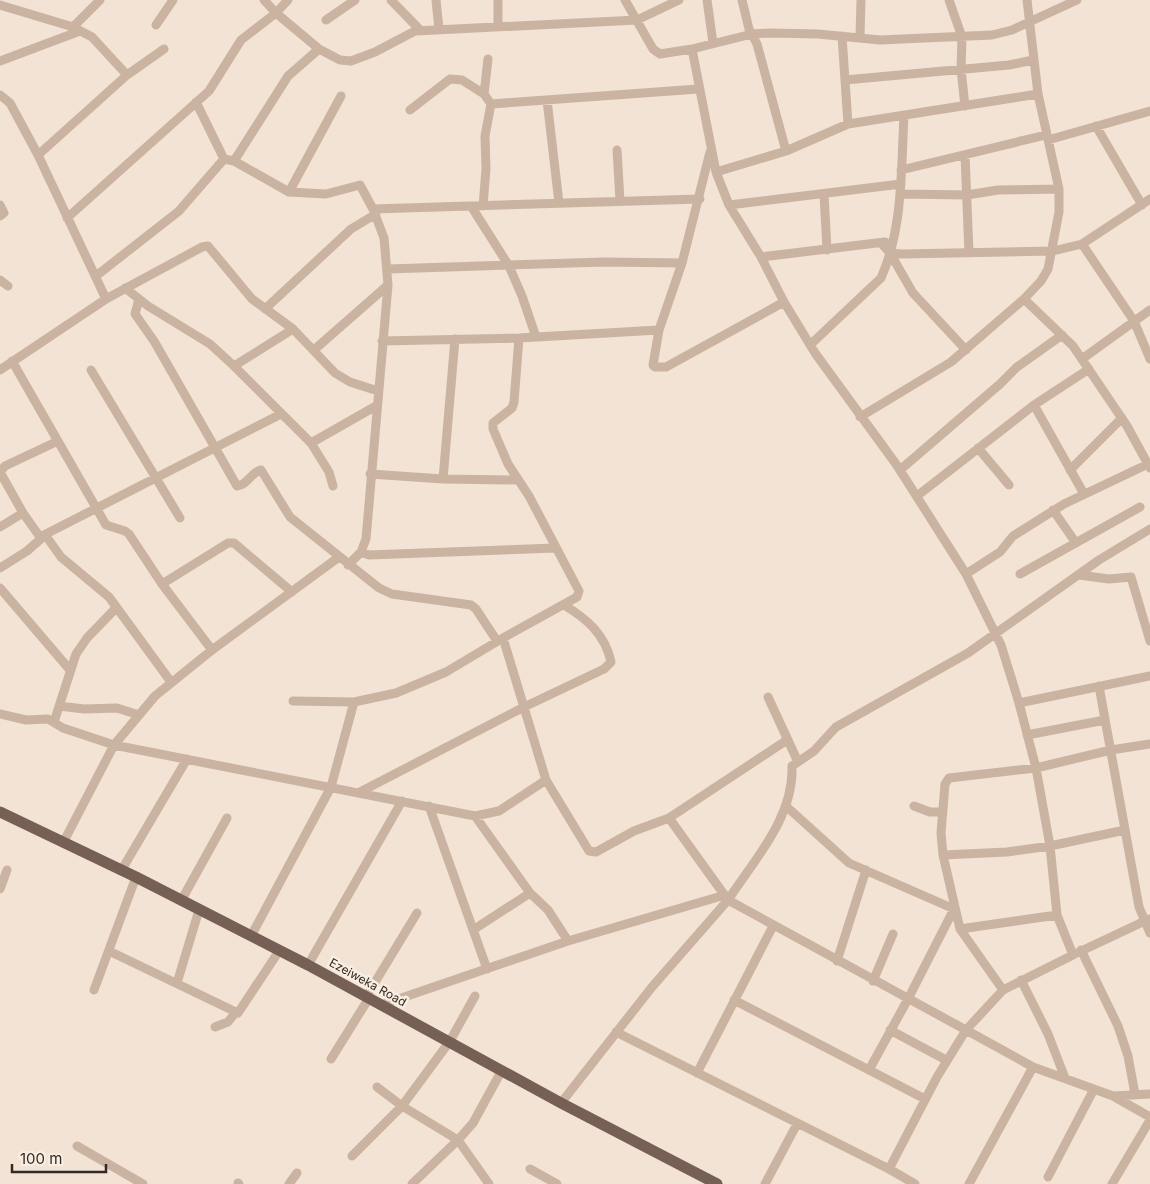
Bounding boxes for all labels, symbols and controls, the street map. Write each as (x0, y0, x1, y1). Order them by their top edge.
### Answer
street label: Ezeiweka Road (327, 955, 409, 1009)
scale bar (12, 1142, 106, 1174)
text: 100 m (20, 1149, 62, 1168)

